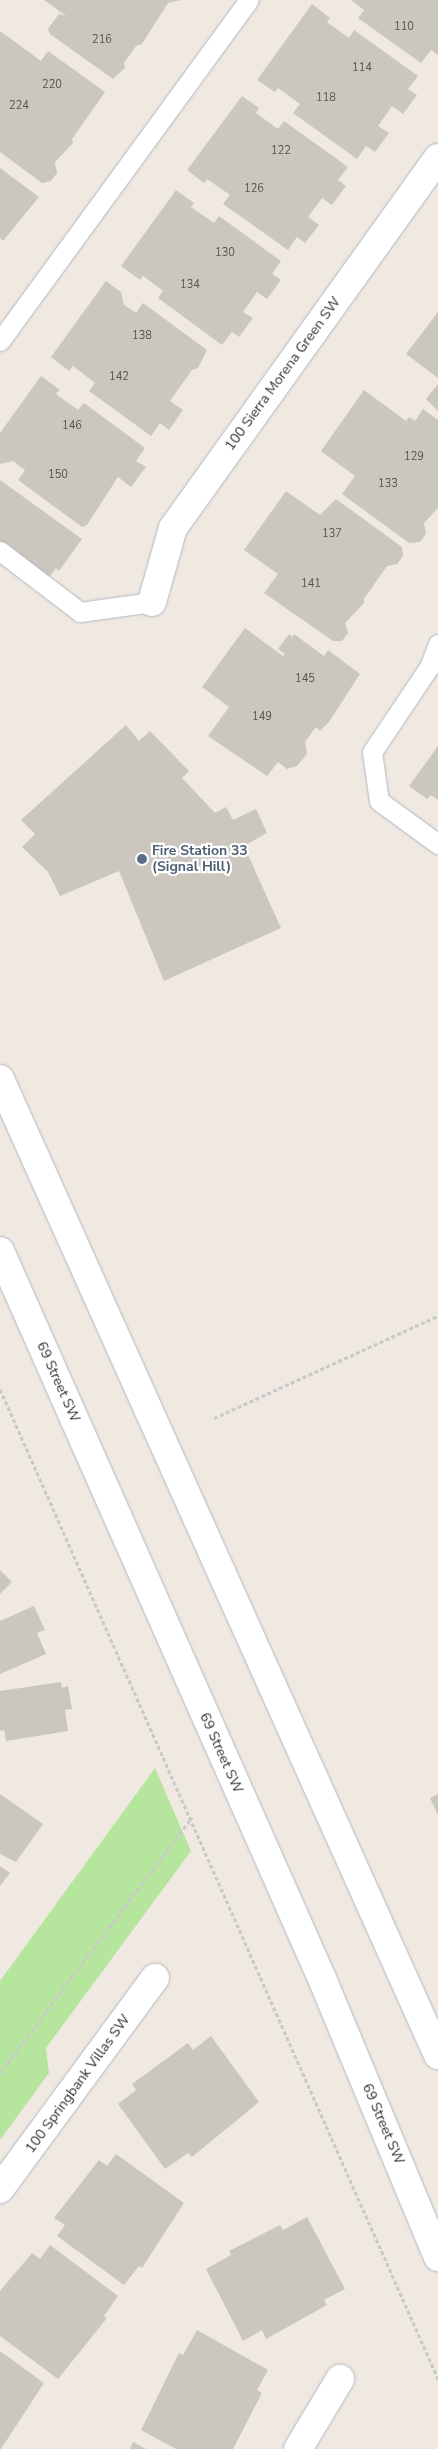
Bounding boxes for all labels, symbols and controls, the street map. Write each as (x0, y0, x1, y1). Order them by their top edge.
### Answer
house number: 110 (394, 20, 414, 34)
house number: 216 (92, 33, 112, 47)
house number: 114 (352, 61, 372, 75)
house number: 220 (42, 78, 62, 92)
house number: 118 (316, 91, 336, 105)
house number: 224 (9, 99, 29, 113)
house number: 122 (271, 144, 291, 158)
house number: 126 (244, 182, 264, 196)
house number: 130 (215, 246, 235, 260)
house number: 134 (180, 278, 200, 292)
street label: 100 Sierra Morena Green SW (222, 294, 344, 454)
house number: 138 (132, 329, 152, 343)
house number: 142 (109, 370, 129, 384)
house number: 146 (62, 419, 82, 433)
house number: 129 (404, 450, 424, 464)
house number: 150 (48, 468, 68, 482)
house number: 133 (378, 477, 398, 491)
house number: 137 (322, 527, 342, 541)
house number: 141 (301, 577, 321, 591)
house number: 145 (295, 672, 315, 686)
house number: 149 (252, 710, 272, 724)
place label: Fire Station 33 (Signal Hill) (152, 843, 248, 876)
marker: Fire Station 33 (Signal Hill) (136, 853, 148, 865)
street label: 69 Street SW (33, 1339, 83, 1425)
street label: 69 Street SW (196, 1710, 246, 1796)
street label: 100 Springbank Villas SW (22, 2012, 134, 2156)
street label: 69 Street SW (358, 2081, 408, 2167)

